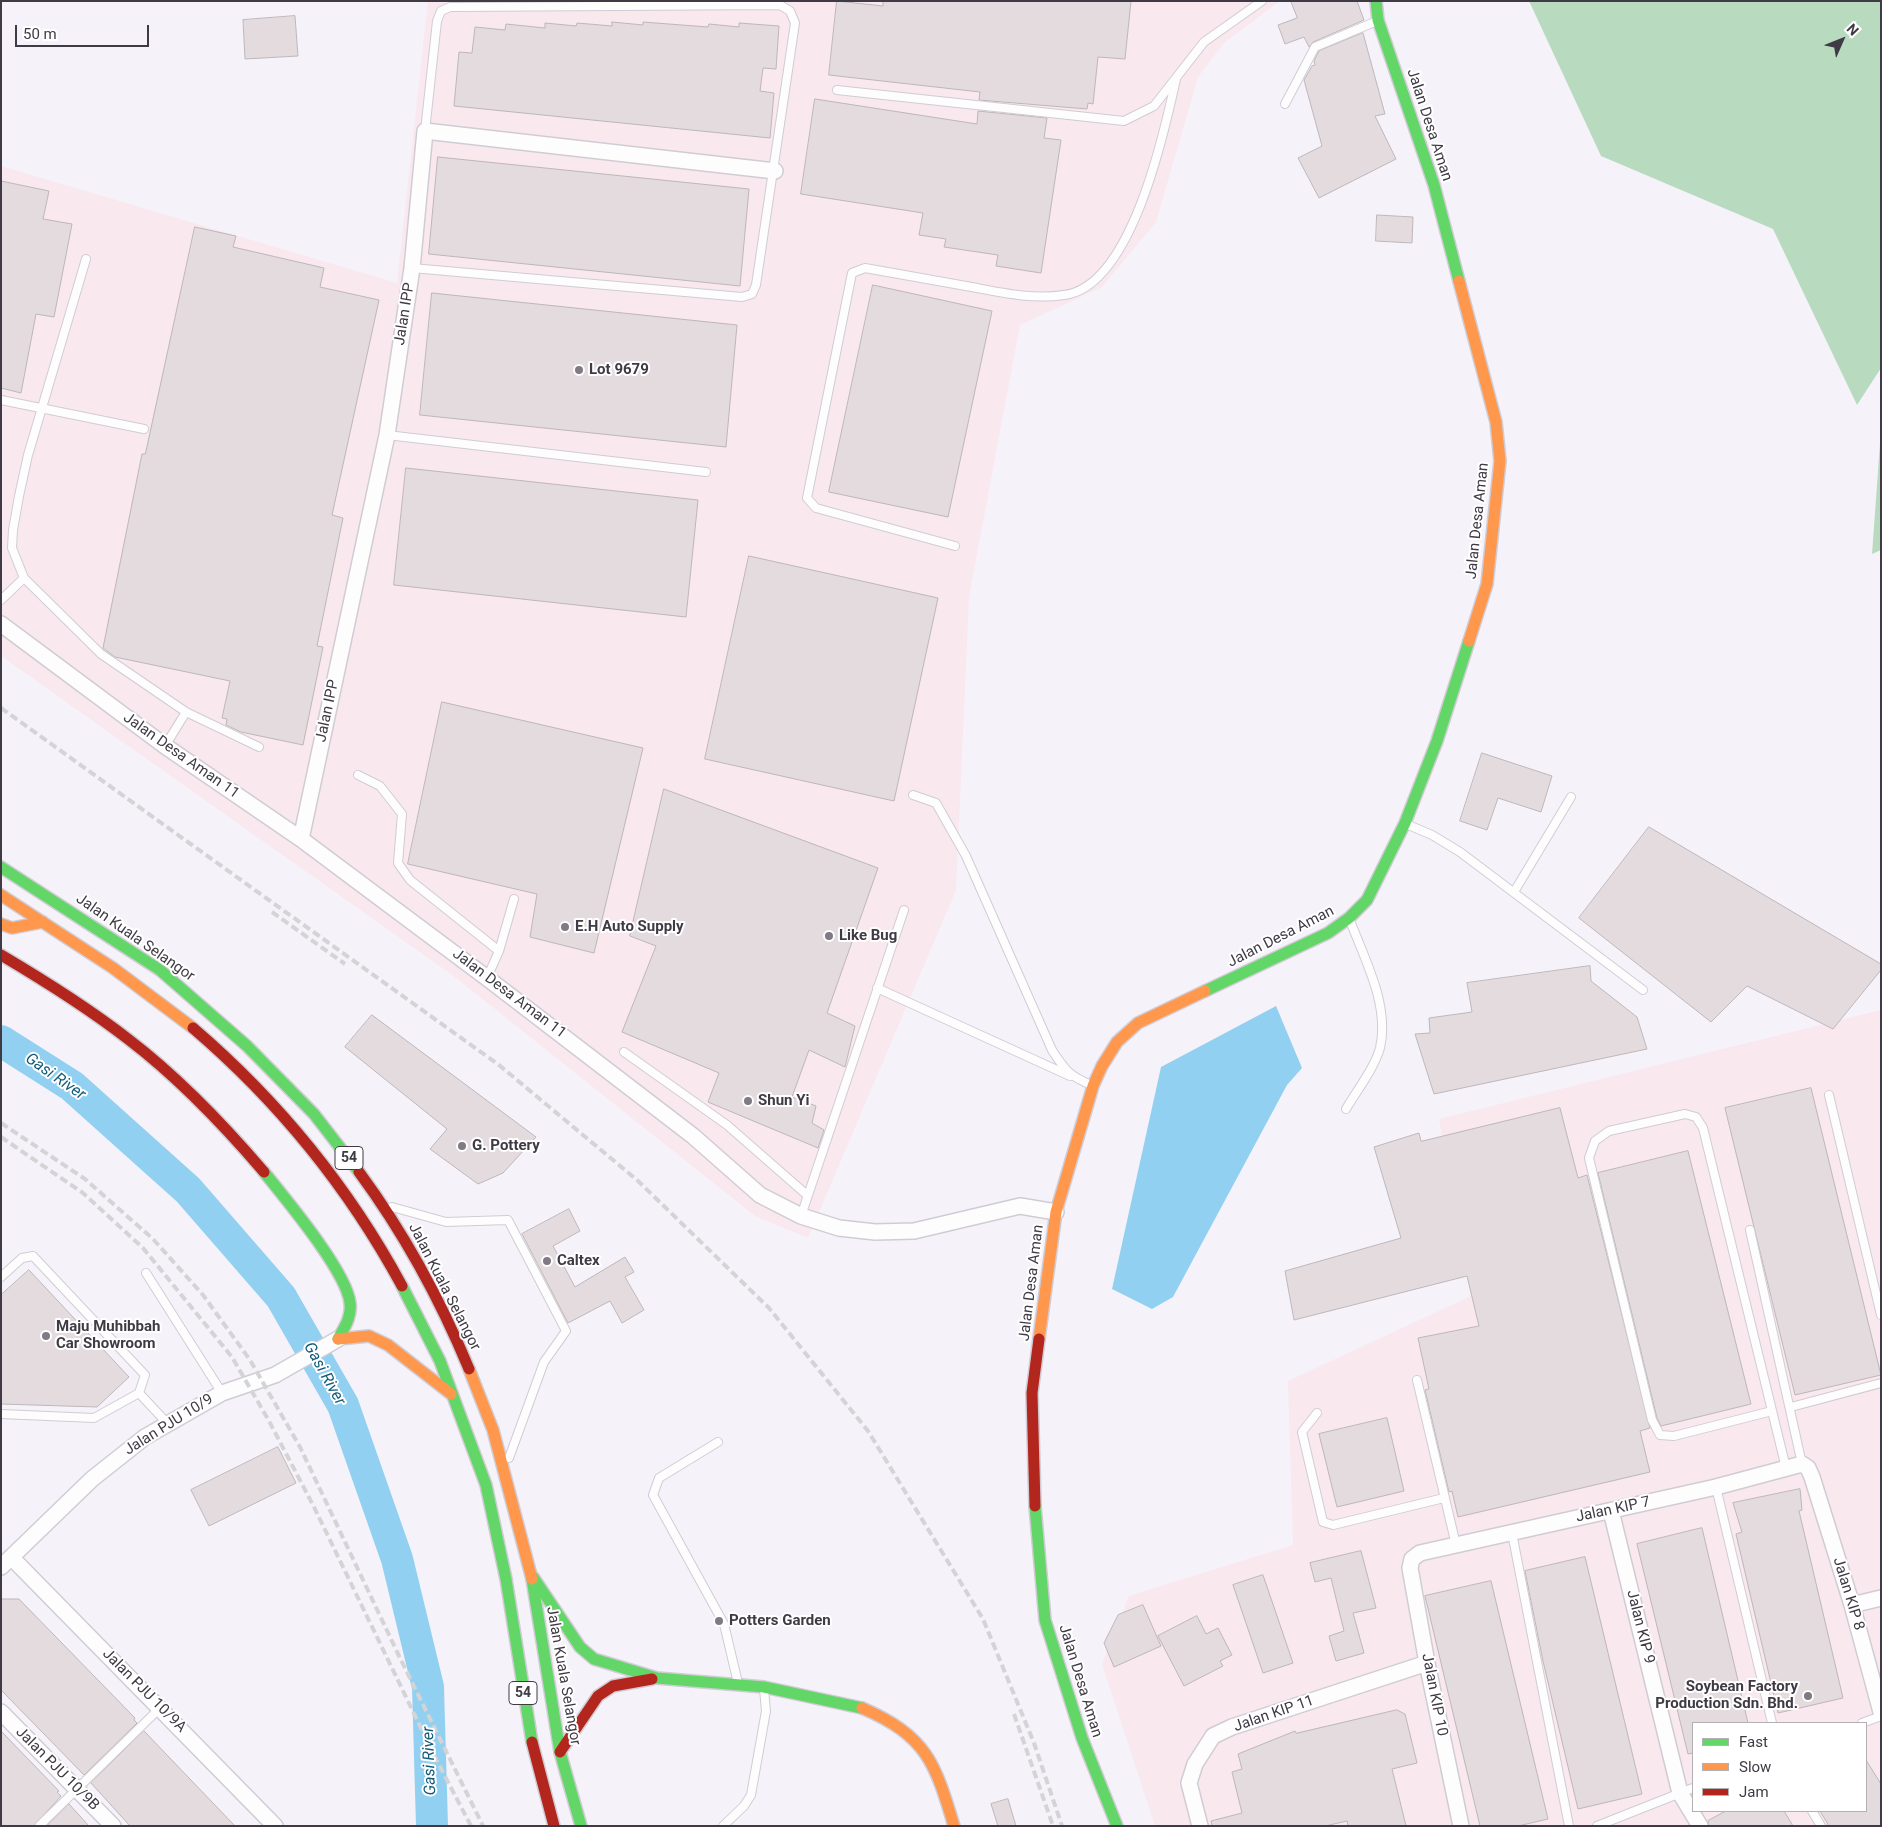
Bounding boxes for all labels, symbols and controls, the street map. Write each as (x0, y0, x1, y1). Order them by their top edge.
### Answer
scale bar (18, 15, 151, 47)
north arrow (1817, 15, 1867, 65)
text: N (1844, 20, 1862, 39)
text: 50 m (23, 25, 57, 43)
street label: Jalan Desa Aman (1402, 67, 1456, 183)
street label: Jalan IPP (391, 281, 419, 347)
place label: Lot 9679 (589, 361, 649, 379)
marker: Lot 9679 (573, 364, 585, 376)
street label: Jalan Desa Aman (1463, 462, 1493, 580)
street label: Jalan IPP (313, 678, 343, 744)
street label: Jalan Desa Aman 11 (119, 709, 243, 803)
street label: Jalan Kuala Selangor (72, 890, 198, 986)
street label: Jalan Desa Aman (1225, 902, 1337, 972)
place label: E.H Auto Supply (575, 918, 684, 936)
marker: E.H Auto Supply (559, 921, 571, 933)
place label: Like Bug (839, 927, 897, 945)
marker: Like Bug (823, 930, 835, 942)
street label: Jalan Desa Aman 11 (449, 945, 569, 1043)
water label: Gasi River (21, 1049, 89, 1105)
place label: Shun Yi (758, 1092, 809, 1110)
marker: Shun Yi (742, 1095, 754, 1107)
place label: G. Pottery (472, 1137, 540, 1155)
marker: G. Pottery (456, 1140, 468, 1152)
road number: 54 (335, 1146, 363, 1170)
street label: Jalan Kuala Selangor (404, 1220, 484, 1354)
street label: Jalan Desa Aman (1016, 1224, 1048, 1342)
place label: Caltex (557, 1252, 600, 1270)
marker: Caltex (541, 1255, 553, 1267)
place label: Maju Muhibbah Car Showroom (56, 1318, 160, 1353)
marker: Maju Muhibbah Car Showroom (40, 1330, 52, 1342)
water label: Gasi River (299, 1339, 349, 1409)
street label: Jalan PJU 10/9 (121, 1390, 217, 1460)
street label: Jalan KIP 7 (1574, 1493, 1652, 1527)
street label: Jalan KIP 8 (1828, 1555, 1868, 1633)
street label: Jalan KIP 9 (1622, 1588, 1658, 1666)
street label: Jalan Kuala Selangor (542, 1605, 584, 1747)
place label: Potters Garden (729, 1612, 831, 1630)
marker: Potters Garden (713, 1615, 725, 1627)
street label: Jalan Desa Aman (1054, 1622, 1106, 1740)
street label: Jalan PJU 10/9A (98, 1645, 190, 1737)
street label: Jalan KIP 10 (1417, 1652, 1451, 1738)
place label: Soybean Factory Production Sdn. Bhd. (1655, 1678, 1798, 1713)
road number: 54 (509, 1682, 537, 1705)
marker: Soybean Factory Production Sdn. Bhd. (1802, 1690, 1814, 1702)
street label: Jalan KIP 11 (1231, 1692, 1317, 1736)
legend (1692, 1722, 1867, 1812)
street label: Jalan PJU 10/9B (11, 1723, 103, 1815)
water label: Gasi River (419, 1726, 441, 1796)
text: Fast (1739, 1733, 1768, 1751)
text: Slow (1739, 1758, 1771, 1776)
text: Jam (1739, 1783, 1769, 1801)

